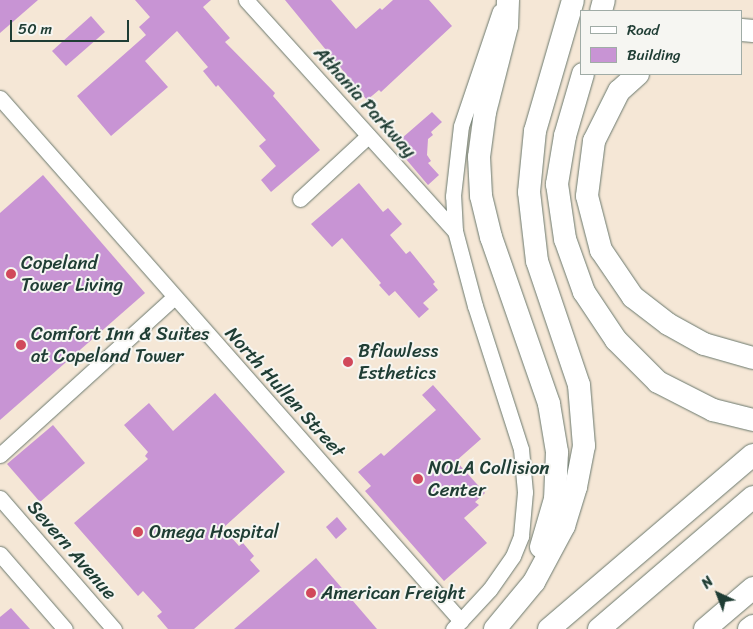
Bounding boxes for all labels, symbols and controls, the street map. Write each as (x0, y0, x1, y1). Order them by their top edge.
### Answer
scale bar (12, 10, 131, 42)
legend (580, 10, 743, 75)
text: 50 m (18, 16, 52, 42)
text: Road (627, 17, 659, 43)
street label: Athania Parkway (309, 42, 421, 162)
text: Building (627, 42, 681, 68)
place label: Copeland Tower Living (21, 252, 123, 296)
marker: Copeland Tower Living (5, 268, 17, 280)
street label: North Hullen Street (220, 322, 350, 462)
place label: Comfort Inn & Suites at Copeland Tower (31, 323, 210, 367)
marker: Comfort Inn & Suites at Copeland Tower (15, 339, 27, 351)
place label: Bflawless Esthetics (358, 340, 438, 384)
marker: Bflawless Esthetics (342, 356, 354, 368)
place label: NOLA Collision Center (428, 457, 550, 501)
marker: NOLA Collision Center (412, 473, 424, 485)
street label: Severn Avenue (23, 496, 121, 604)
place label: Omega Hospital (149, 521, 279, 543)
marker: Omega Hospital (131, 525, 145, 539)
north arrow (693, 569, 743, 619)
text: N (695, 570, 719, 595)
place label: American Freight (321, 582, 466, 604)
marker: American Freight (305, 587, 317, 599)

